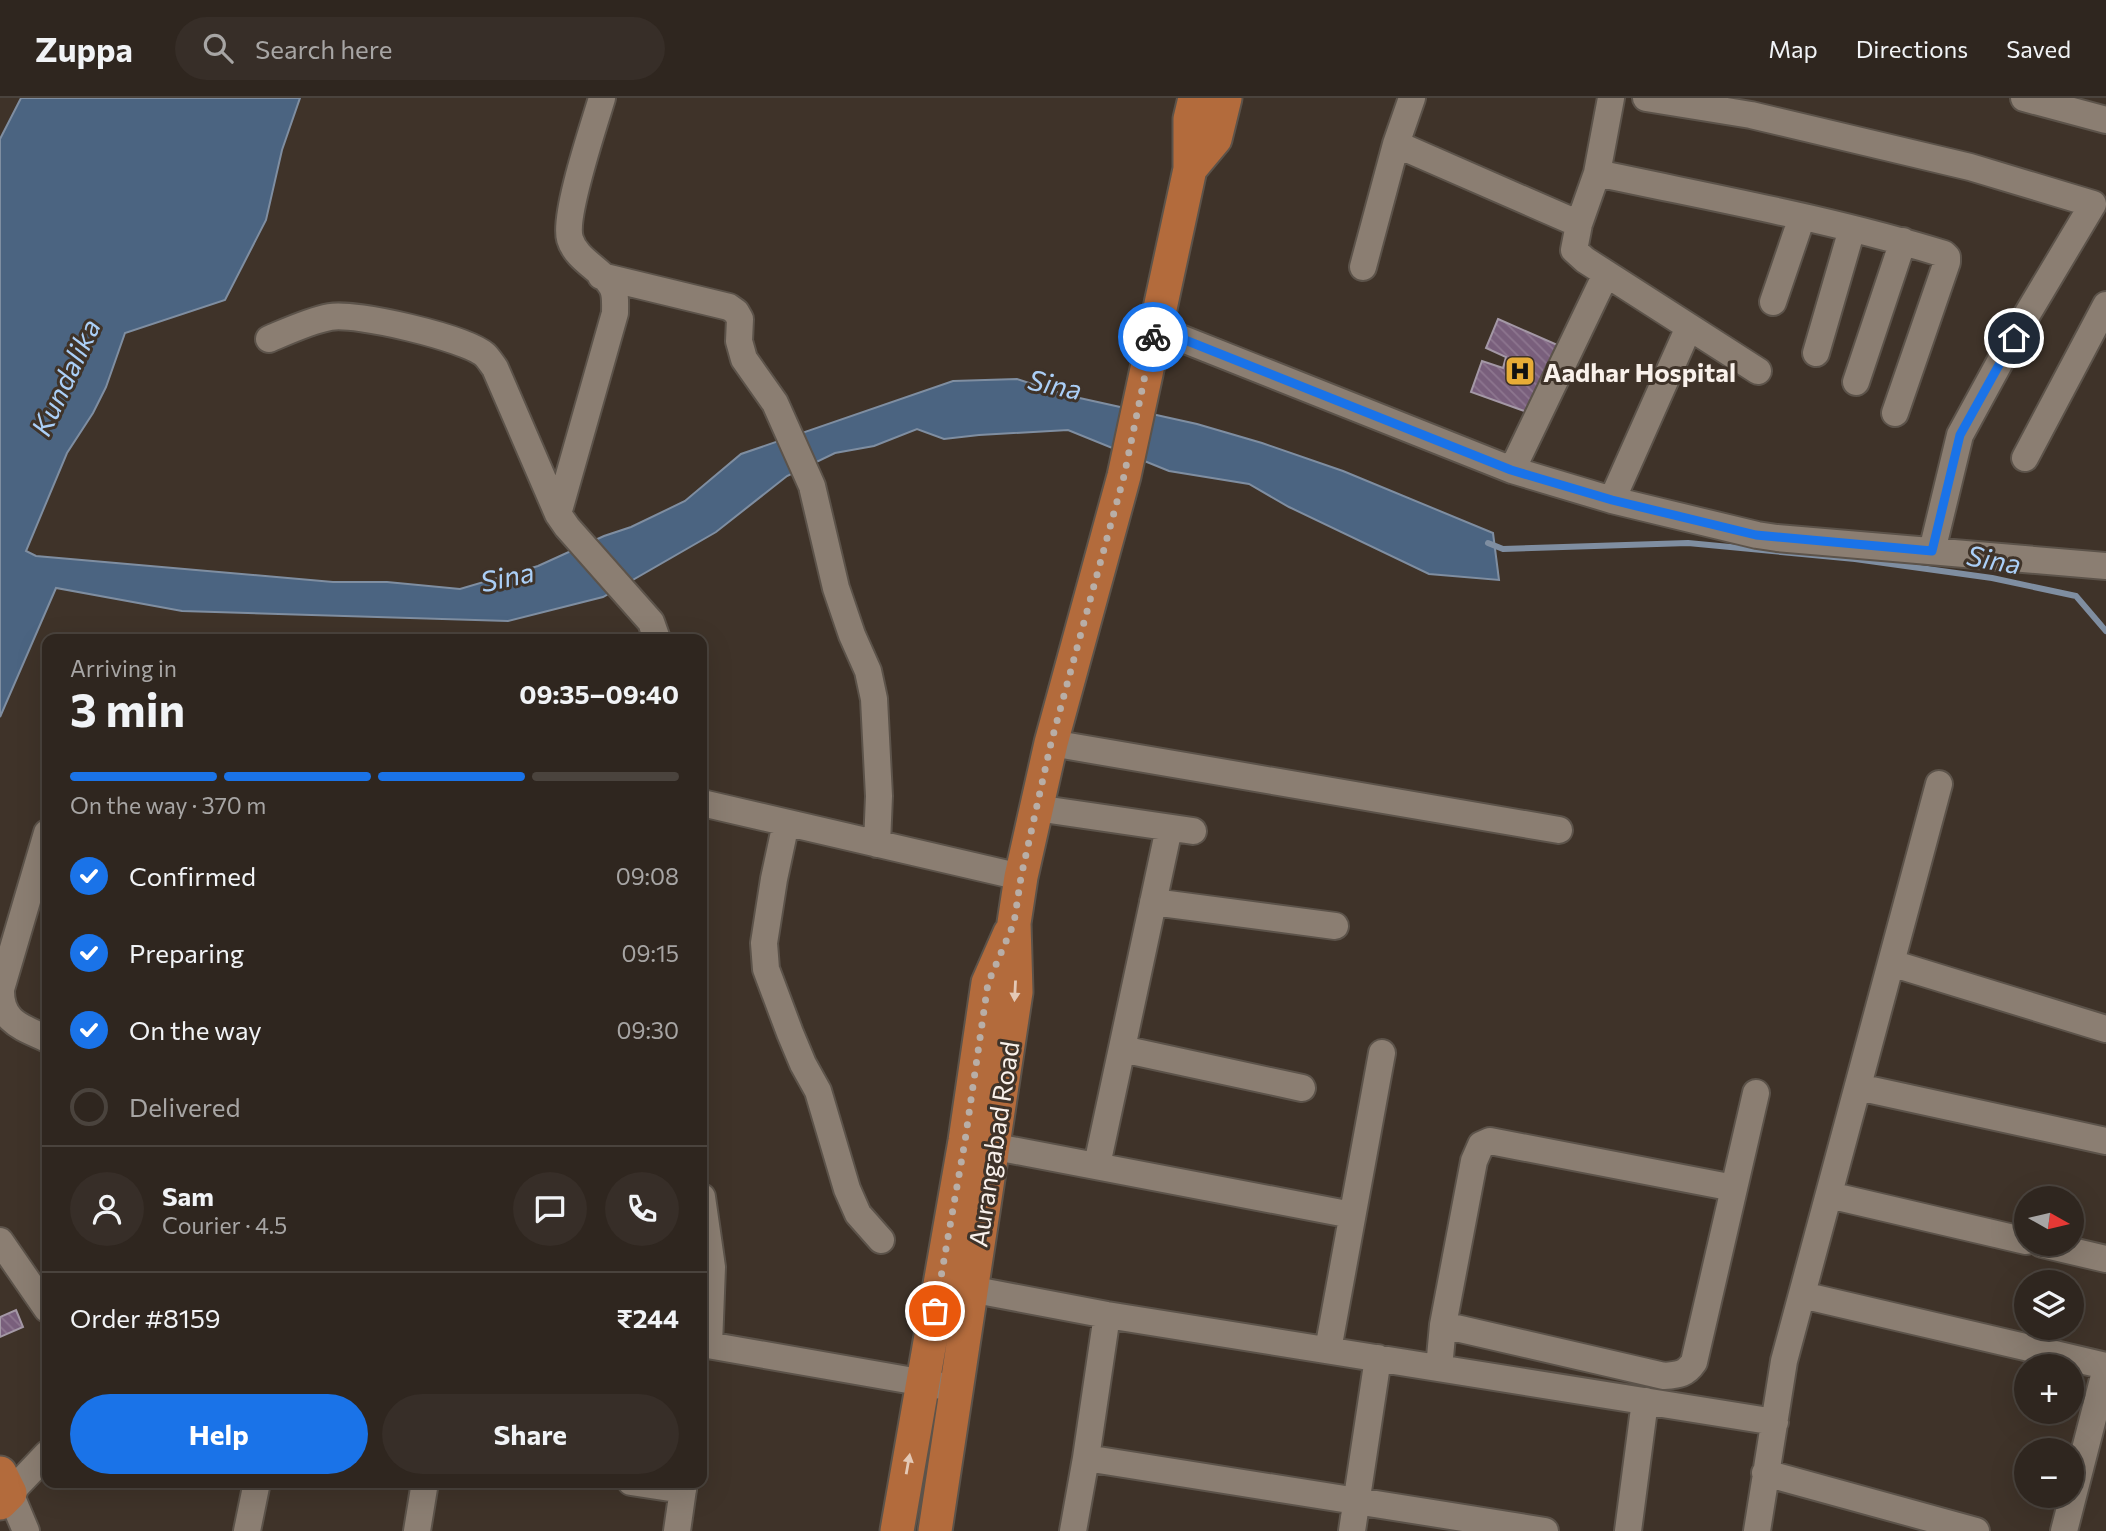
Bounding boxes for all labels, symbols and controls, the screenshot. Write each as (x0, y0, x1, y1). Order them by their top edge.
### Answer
search box (175, 17, 665, 80)
text: Zuppa (35, 28, 133, 69)
icon: search (199, 29, 237, 67)
text: Search here (255, 33, 392, 64)
text: Map (1768, 34, 1818, 63)
text: Directions (1856, 34, 1968, 63)
text: Saved (2006, 34, 2071, 63)
courier (1118, 302, 1188, 372)
pin (1984, 308, 2044, 368)
water label: Kundalika (23, 313, 107, 441)
icon: bike (1134, 318, 1172, 356)
icon: home (1995, 319, 2033, 357)
hospital icon: Aadhar Hospital (1503, 354, 1537, 388)
place label: Aadhar Hospital (1543, 356, 1736, 387)
water label: Sina (1025, 362, 1085, 406)
water label: Sina (1964, 538, 2024, 580)
water label: Sina (477, 554, 537, 598)
text: Arriving in (70, 654, 177, 682)
text: 09:35–09:40 (519, 678, 679, 709)
text: 3 min (70, 680, 185, 736)
text: On the way · 370 m (70, 791, 266, 819)
icon: check (70, 857, 108, 895)
text: Confirmed (129, 860, 256, 891)
text: 09:08 (616, 862, 679, 890)
icon: check (70, 934, 108, 972)
text: Preparing (129, 937, 244, 968)
text: 09:15 (622, 939, 679, 967)
one-way arrow (1010, 981, 1021, 1003)
icon: check (70, 1011, 108, 1049)
text: On the way (129, 1014, 262, 1045)
text: 09:30 (616, 1016, 679, 1044)
street label: Aurangabad Road (961, 1039, 1025, 1249)
text: Delivered (129, 1091, 240, 1122)
button: person (70, 1172, 144, 1246)
button: chat (513, 1172, 587, 1246)
button: phone (605, 1172, 679, 1246)
text: Sam (162, 1180, 214, 1211)
north arrow (2014, 1186, 2084, 1256)
map controls (2014, 1186, 2084, 1508)
text: Courier · 4.5 (162, 1211, 287, 1239)
button: layers (2014, 1270, 2084, 1340)
pin (905, 1281, 965, 1341)
icon: bag (916, 1292, 954, 1330)
text: Order #8159 (70, 1302, 221, 1333)
text: ₹244 (617, 1302, 679, 1333)
button: + (2014, 1354, 2084, 1424)
button: Help (70, 1394, 368, 1474)
button: Share (382, 1394, 679, 1474)
button: − (2014, 1438, 2084, 1508)
one-way arrow (903, 1453, 914, 1475)

